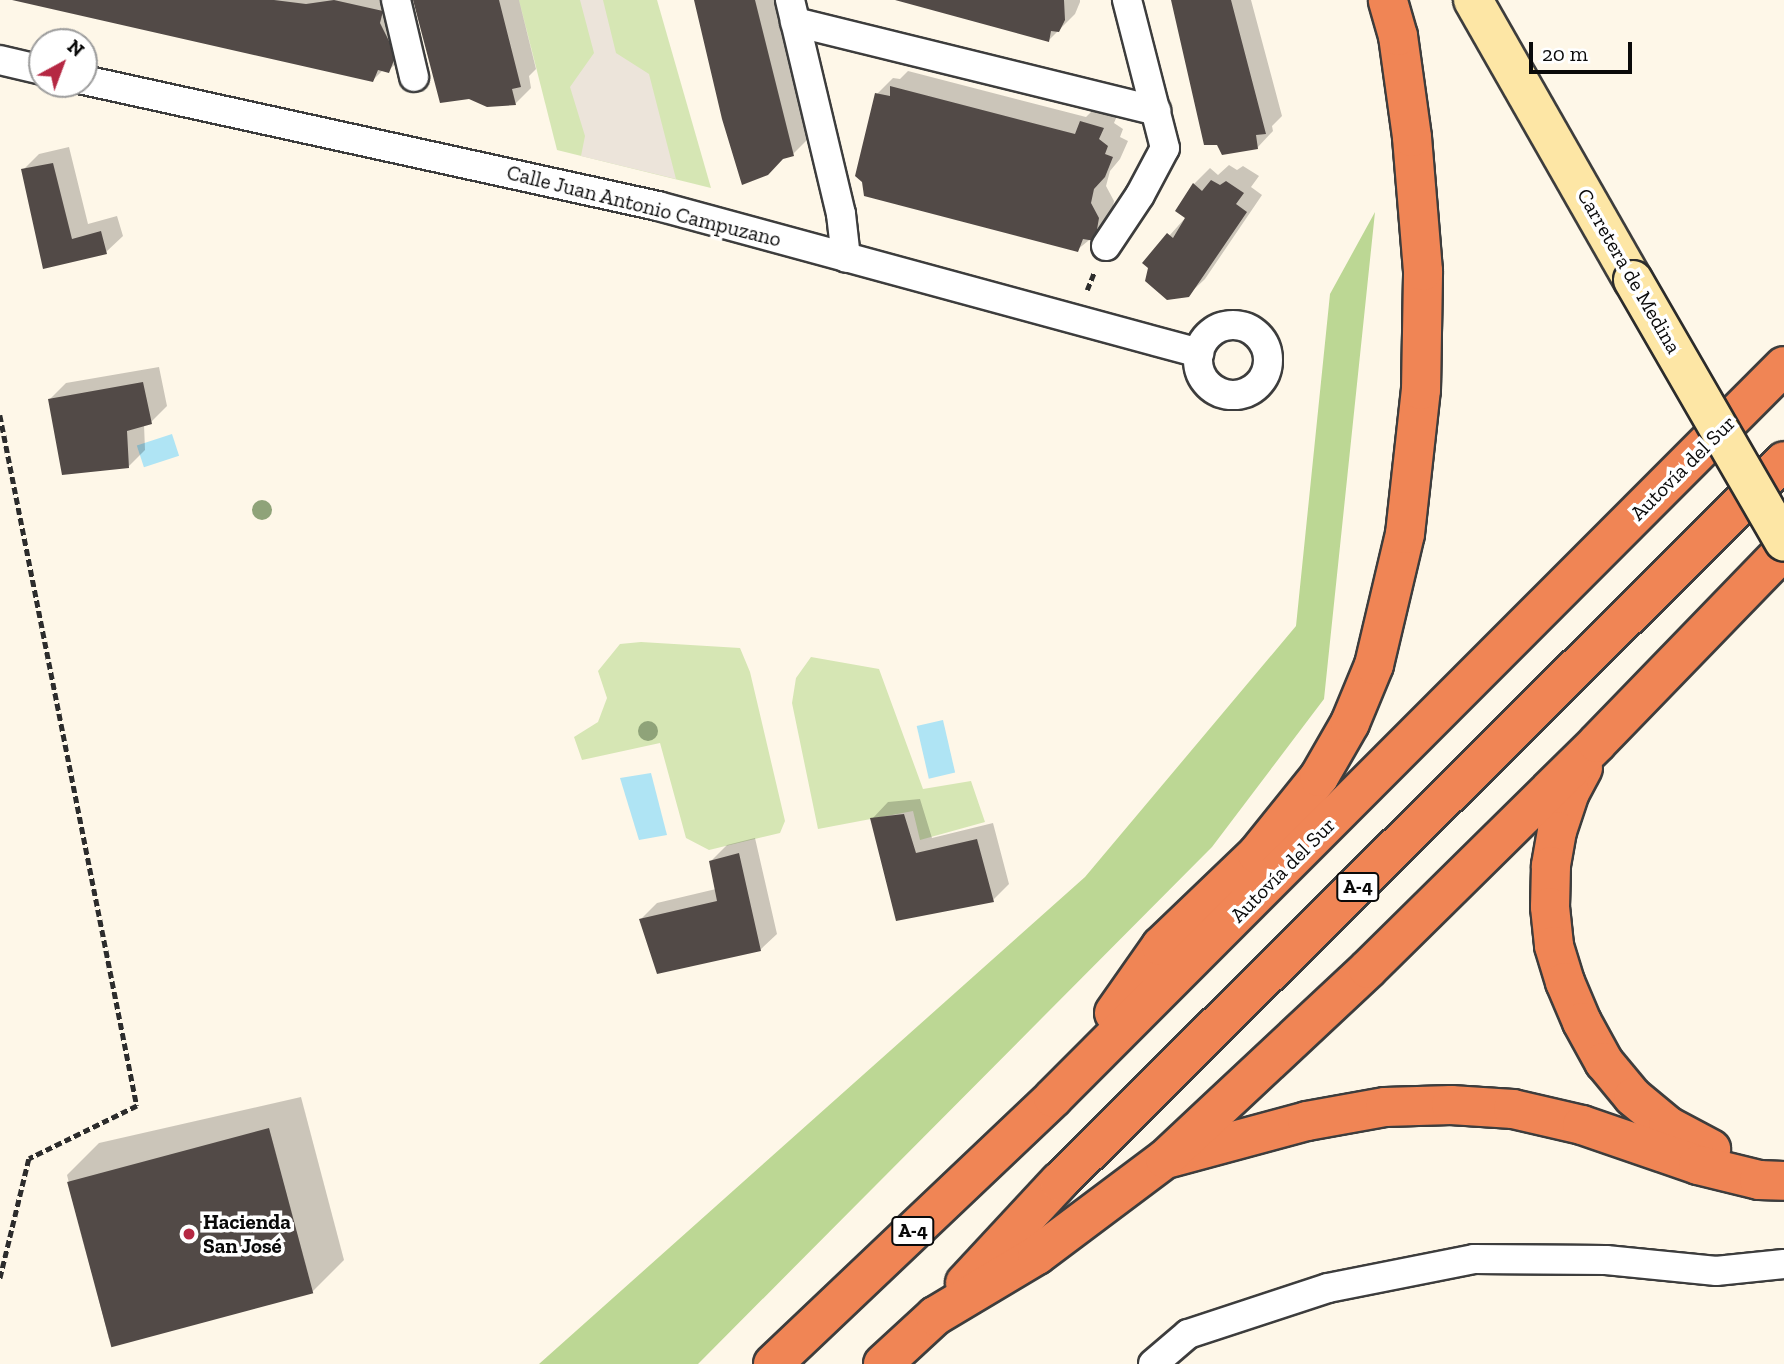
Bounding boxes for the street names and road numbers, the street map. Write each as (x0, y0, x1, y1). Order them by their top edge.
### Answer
street label: Calle Juan Antonio Campuzano (504, 160, 784, 252)
street label: Carretera de Medina (1572, 184, 1686, 358)
street label: Autovía del Sur (1625, 410, 1741, 526)
street label: Autovía del Sur (1225, 812, 1341, 928)
road number: A-4 (1335, 872, 1381, 902)
road number: A-4 (890, 1216, 936, 1246)

